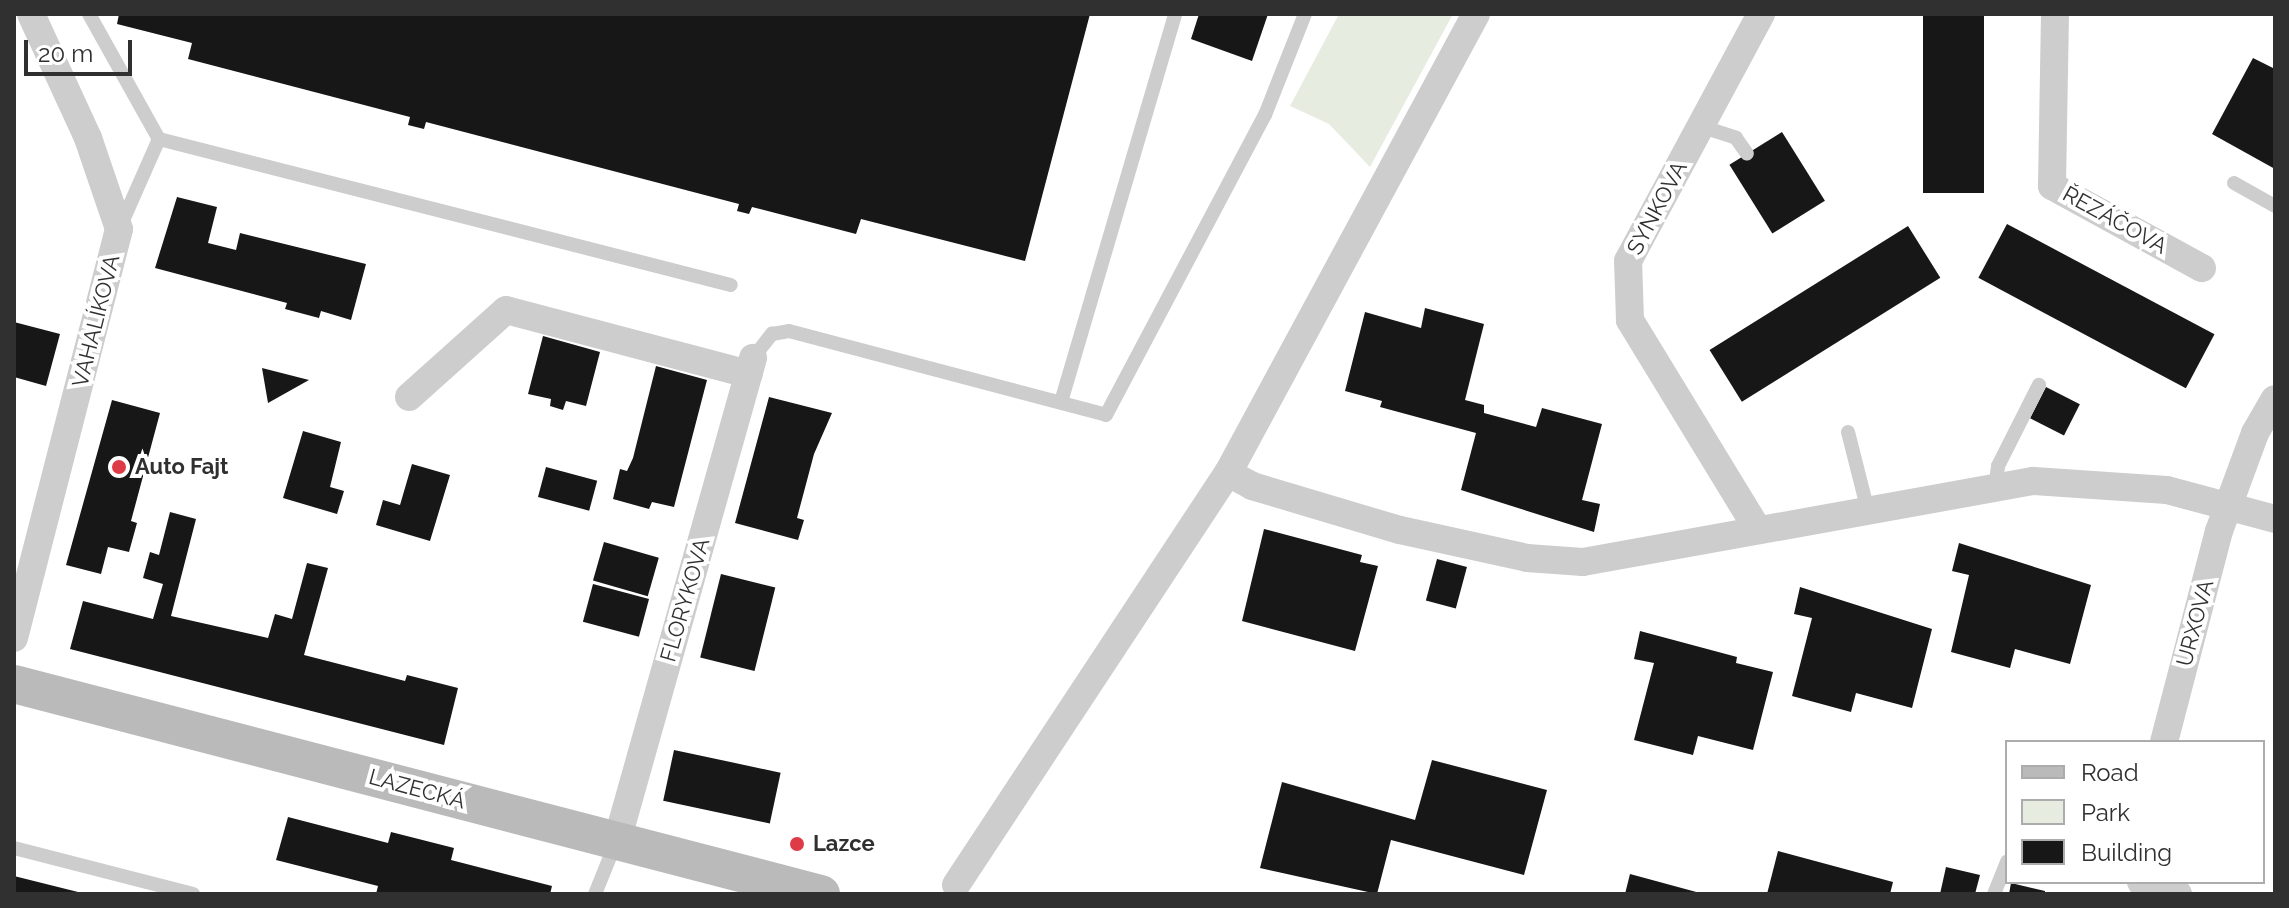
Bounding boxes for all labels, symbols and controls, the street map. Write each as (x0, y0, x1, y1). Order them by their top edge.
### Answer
scale bar (28, 24, 136, 74)
text: 20 m (38, 39, 93, 68)
street label: SYNKOVA (1621, 157, 1693, 259)
street label: ŘEZÁČOVA (2058, 181, 2172, 259)
street label: VAHALÍKOVA (67, 252, 125, 390)
place label: Auto Fajt (135, 454, 229, 480)
marker: Auto Fajt (110, 458, 128, 476)
street label: FLORYKOVA (655, 535, 715, 665)
street label: URXOVA (2171, 577, 2219, 669)
legend (2005, 740, 2265, 884)
text: Road (2081, 758, 2139, 787)
street label: LAZECKÁ (366, 763, 468, 815)
text: Park (2081, 798, 2130, 827)
place label: Lazce (813, 831, 875, 857)
marker: Lazce (788, 835, 806, 853)
text: Building (2081, 838, 2172, 867)

